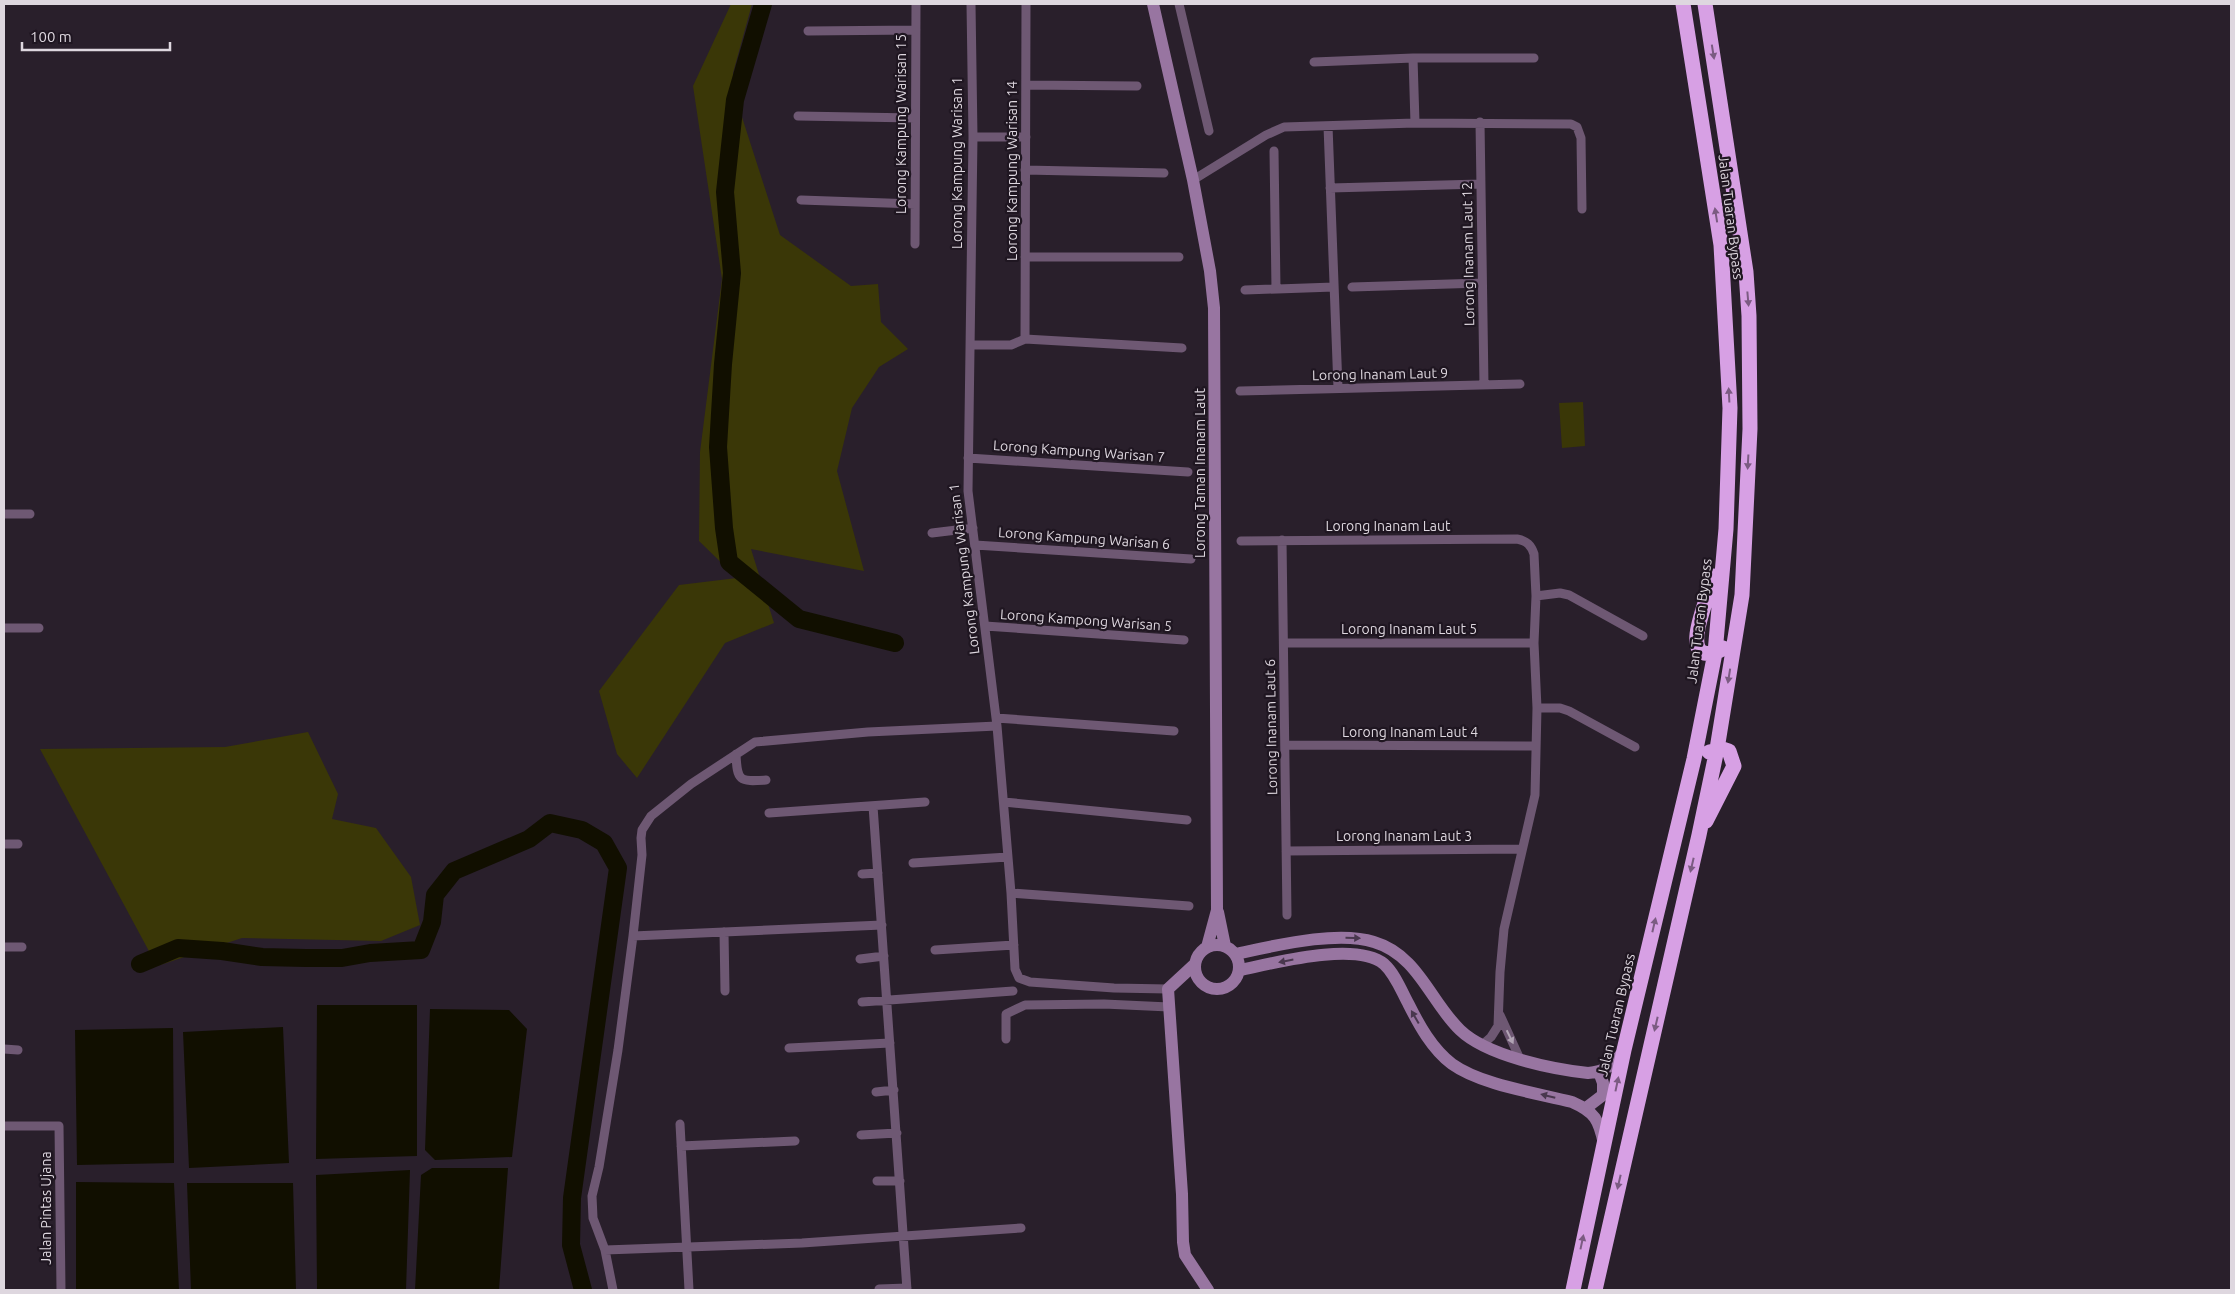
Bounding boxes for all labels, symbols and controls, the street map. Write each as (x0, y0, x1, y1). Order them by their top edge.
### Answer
scale bar (22, 20, 170, 52)
text: 100 m (30, 28, 72, 45)
street label: Lorong Kampung Warisan 15 (893, 34, 909, 214)
one-way arrow (1709, 44, 1717, 60)
street label: Lorong Kampung Warisan 1 (949, 77, 965, 249)
street label: Lorong Kampung Warisan 14 (1004, 81, 1020, 261)
street label: Jalan Tuaran Bypass (1715, 154, 1747, 280)
street label: Lorong Inanam Laut 12 (1459, 182, 1477, 326)
one-way arrow (1712, 207, 1720, 223)
one-way arrow (1744, 292, 1752, 308)
street label: Lorong Inanam Laut 9 (1312, 365, 1448, 383)
street label: Lorong Taman Inanam Laut (1192, 387, 1208, 558)
one-way arrow (1725, 387, 1733, 403)
street label: Lorong Kampung Warisan 7 (993, 437, 1165, 465)
one-way arrow (1744, 454, 1752, 470)
street label: Lorong Kampung Warisan 1 (946, 483, 982, 655)
street label: Lorong Inanam Laut (1325, 518, 1451, 534)
street label: Lorong Kampung Warisan 6 (998, 524, 1171, 552)
street label: Jalan Tuaran Bypass (1683, 558, 1715, 684)
street label: Lorong Kampong Warisan 5 (999, 606, 1173, 634)
street label: Lorong Inanam Laut 5 (1341, 621, 1477, 637)
street label: Lorong Inanam Laut 6 (1262, 659, 1280, 795)
one-way arrow (1724, 668, 1732, 684)
street label: Lorong Inanam Laut 4 (1342, 724, 1478, 740)
street label: Lorong Inanam Laut 3 (1336, 828, 1472, 844)
one-way arrow (1688, 858, 1696, 873)
one-way arrow (1650, 918, 1658, 933)
one-way arrow (1345, 935, 1361, 943)
street label: Jalan Tuaran Bypass (1594, 952, 1638, 1078)
one-way arrow (1278, 957, 1294, 965)
one-way arrow (1411, 1009, 1419, 1024)
one-way arrow (1652, 1016, 1660, 1031)
one-way arrow (1505, 1030, 1514, 1045)
one-way arrow (1613, 1076, 1621, 1091)
one-way arrow (1541, 1092, 1556, 1100)
street label: Jalan Pintas Ujana (38, 1151, 54, 1265)
one-way arrow (1615, 1175, 1623, 1191)
one-way arrow (1578, 1235, 1586, 1250)

